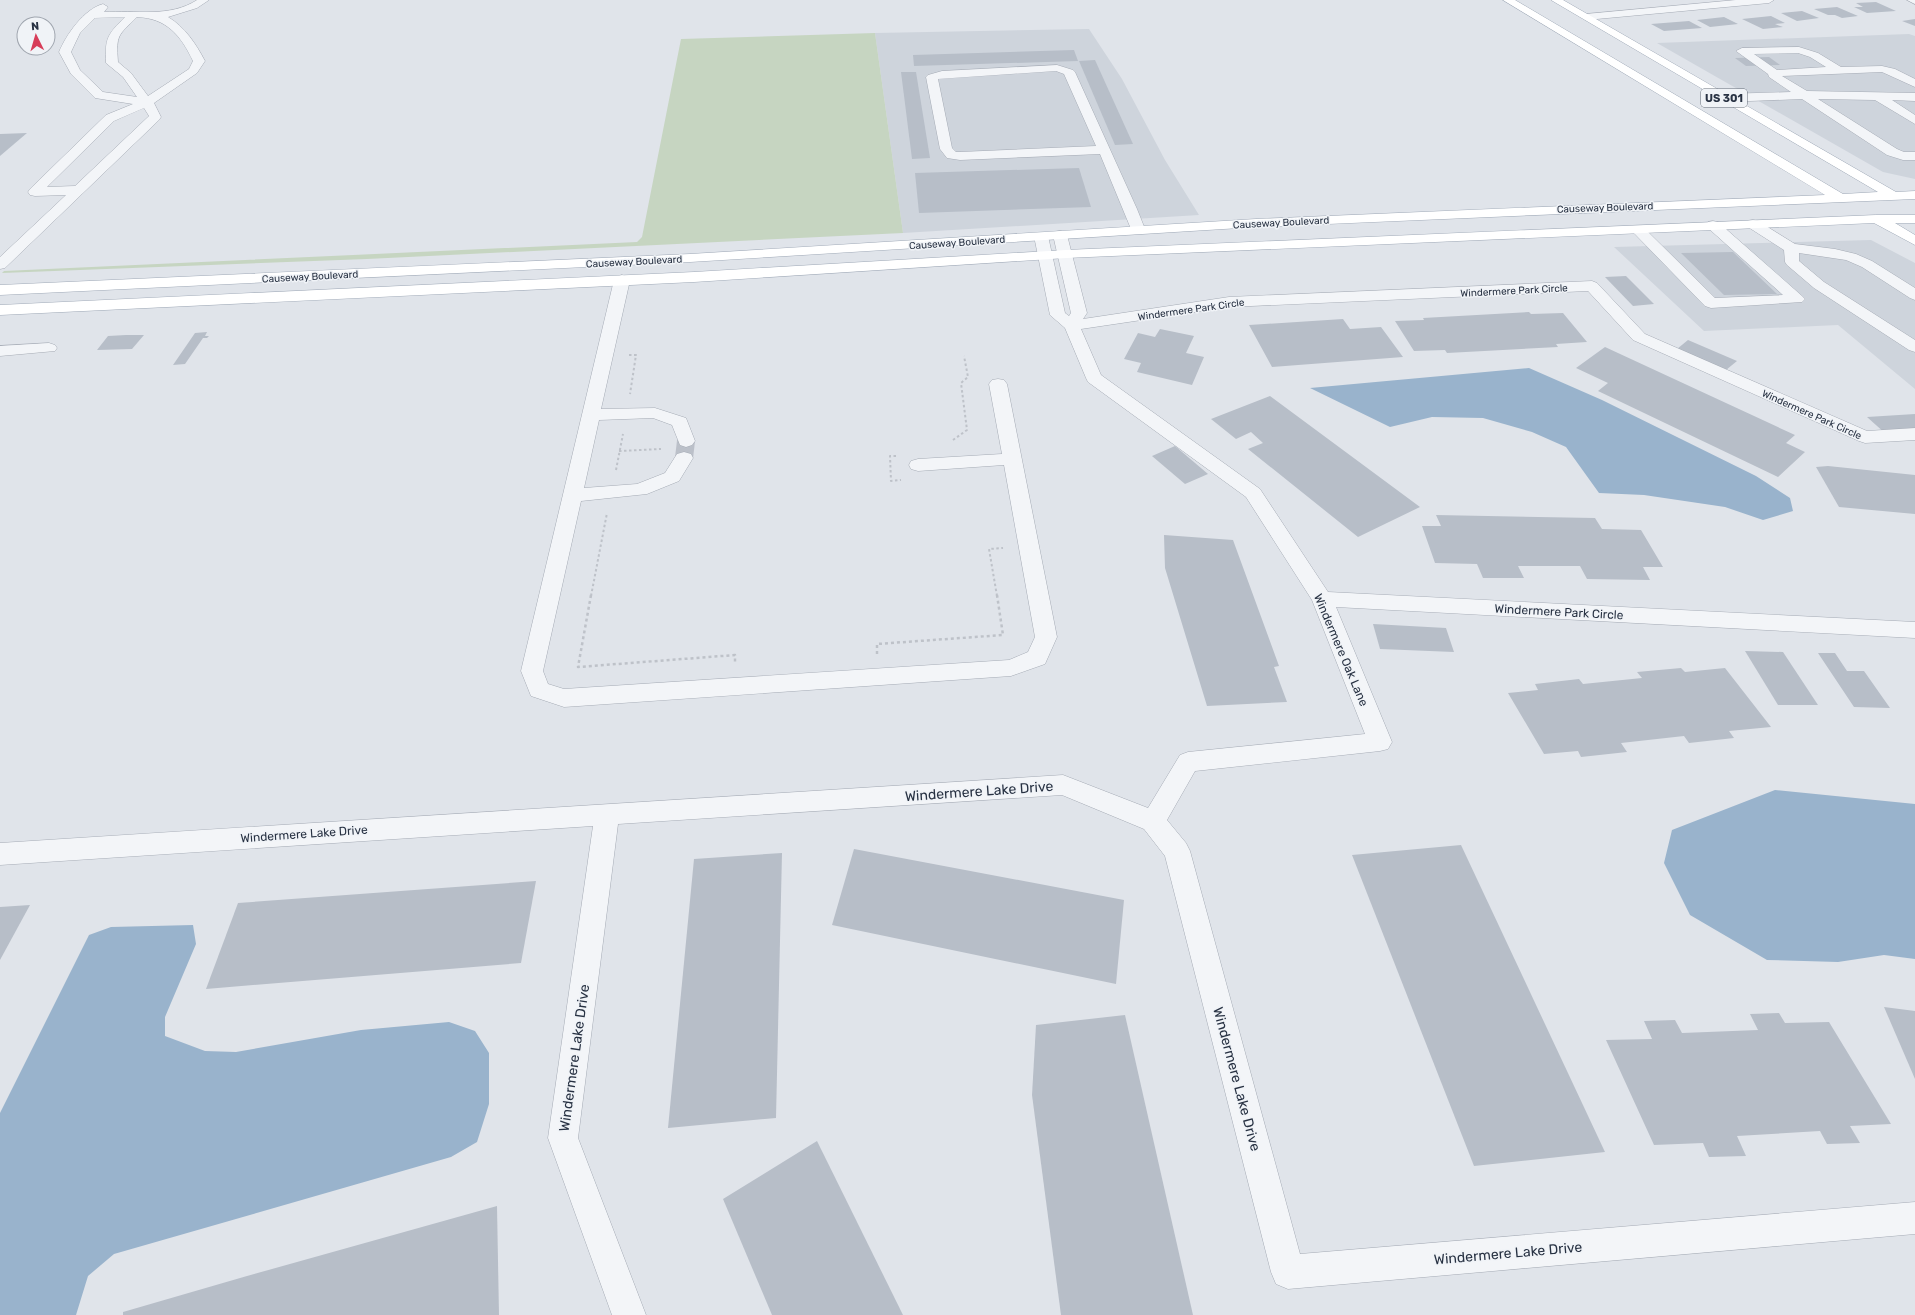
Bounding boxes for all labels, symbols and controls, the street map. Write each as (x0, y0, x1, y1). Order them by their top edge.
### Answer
north arrow (16, 16, 56, 56)
text: N (31, 20, 40, 33)
road number: US 301 (1701, 89, 1747, 107)
street label: Causeway Boulevard (1557, 200, 1654, 216)
street label: Causeway Boulevard (1233, 214, 1330, 232)
street label: Causeway Boulevard (908, 234, 1006, 252)
street label: Causeway Boulevard (586, 253, 683, 271)
street label: Causeway Boulevard (262, 268, 359, 286)
street label: Windermere Park Circle (1460, 282, 1568, 300)
street label: Windermere Park Circle (1137, 297, 1246, 323)
street label: Windermere Park Circle (1760, 388, 1864, 442)
street label: Windermere Oak Lane (1311, 592, 1371, 709)
street label: Windermere Park Circle (1494, 602, 1624, 622)
street label: Windermere Lake Drive (904, 778, 1054, 805)
street label: Windermere Lake Drive (240, 823, 368, 845)
street label: Windermere Lake Drive (556, 983, 593, 1133)
street label: Windermere Lake Drive (1209, 1005, 1264, 1153)
street label: Windermere Lake Drive (1433, 1239, 1583, 1268)

